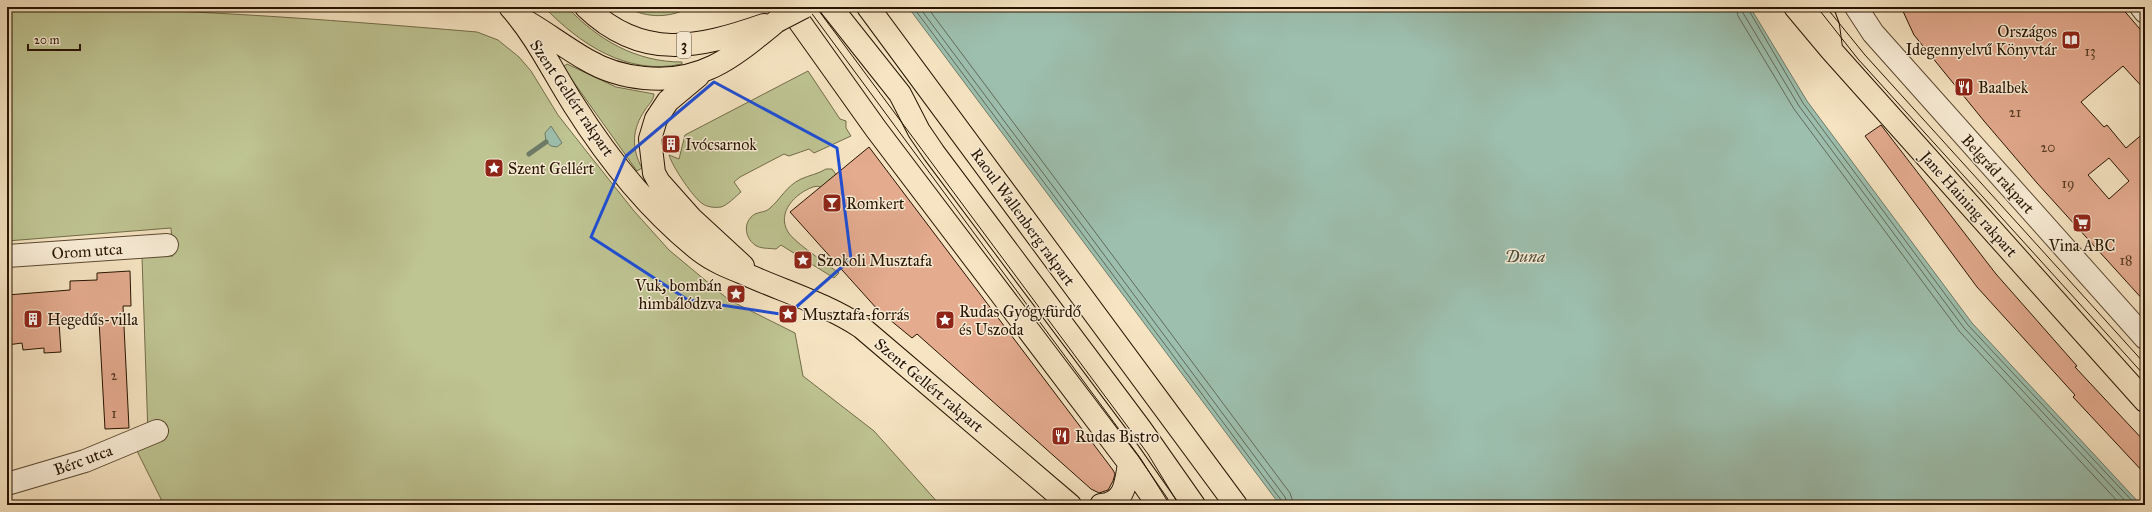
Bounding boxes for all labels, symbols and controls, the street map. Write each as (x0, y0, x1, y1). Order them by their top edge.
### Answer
place label: Országos Idegennyelvű Könyvtár (1905, 22, 2057, 60)
scale bar (28, 26, 80, 52)
library icon: Országos Idegennyelvű Könyvtár (2060, 29, 2082, 51)
road number: 3 (677, 32, 691, 58)
text: 20 m (34, 33, 60, 47)
street label: Szent Gellért rakpart (526, 36, 618, 160)
house number: 13 (2084, 43, 2096, 60)
restaurant icon: Baalbek (1953, 76, 1975, 98)
place label: Baalbek (1978, 78, 2029, 97)
house number: 21 (2009, 104, 2022, 121)
street label: Belgrád rakpart (1957, 131, 2039, 218)
building icon: Ivócsarnok (660, 133, 682, 155)
place label: Ivócsarnok (685, 135, 757, 154)
house number: 20 (2040, 139, 2056, 156)
street label: Raoul Wallenberg rakpart (966, 144, 1080, 290)
street label: Jane Haining rakpart (1914, 146, 2022, 262)
place icon: Szent Gellért (483, 157, 505, 179)
place label: Szent Gellért (508, 159, 595, 178)
house number: 19 (2062, 175, 2074, 192)
bar icon: Romkert (821, 192, 843, 214)
place label: Romkert (846, 194, 905, 213)
supermarket icon: Vina ABC (2071, 212, 2093, 234)
place label: Vina ABC (2048, 236, 2115, 255)
street label: Orom utca (51, 239, 123, 263)
water label: Duna (1505, 246, 1545, 267)
place icon: Szokoli Musztafa (792, 249, 814, 271)
place label: Szokoli Musztafa (817, 251, 932, 270)
house number: 18 (2120, 252, 2132, 269)
place label: Vuk, bombán himbálódzva (634, 276, 722, 313)
place icon: Vuk, bombán himbálódzva (725, 283, 747, 305)
place label: Rudas Gyógyfürdő és Uszoda (959, 302, 1082, 339)
place icon: Musztafa-forrás (777, 303, 799, 325)
place label: Musztafa-forrás (802, 305, 909, 324)
building icon: Hegedűs-villa (22, 308, 44, 330)
place icon: Rudas Gyógyfürdő és Uszoda (934, 309, 956, 331)
place label: Hegedűs-villa (47, 310, 138, 330)
street label: Szent Gellért rakpart (871, 334, 988, 436)
house number: 2 (111, 367, 118, 384)
house number: 1 (111, 405, 117, 422)
restaurant icon: Rudas Bistro (1050, 425, 1072, 447)
place label: Rudas Bistro (1075, 427, 1159, 446)
street label: Bérc utca (51, 441, 115, 479)

